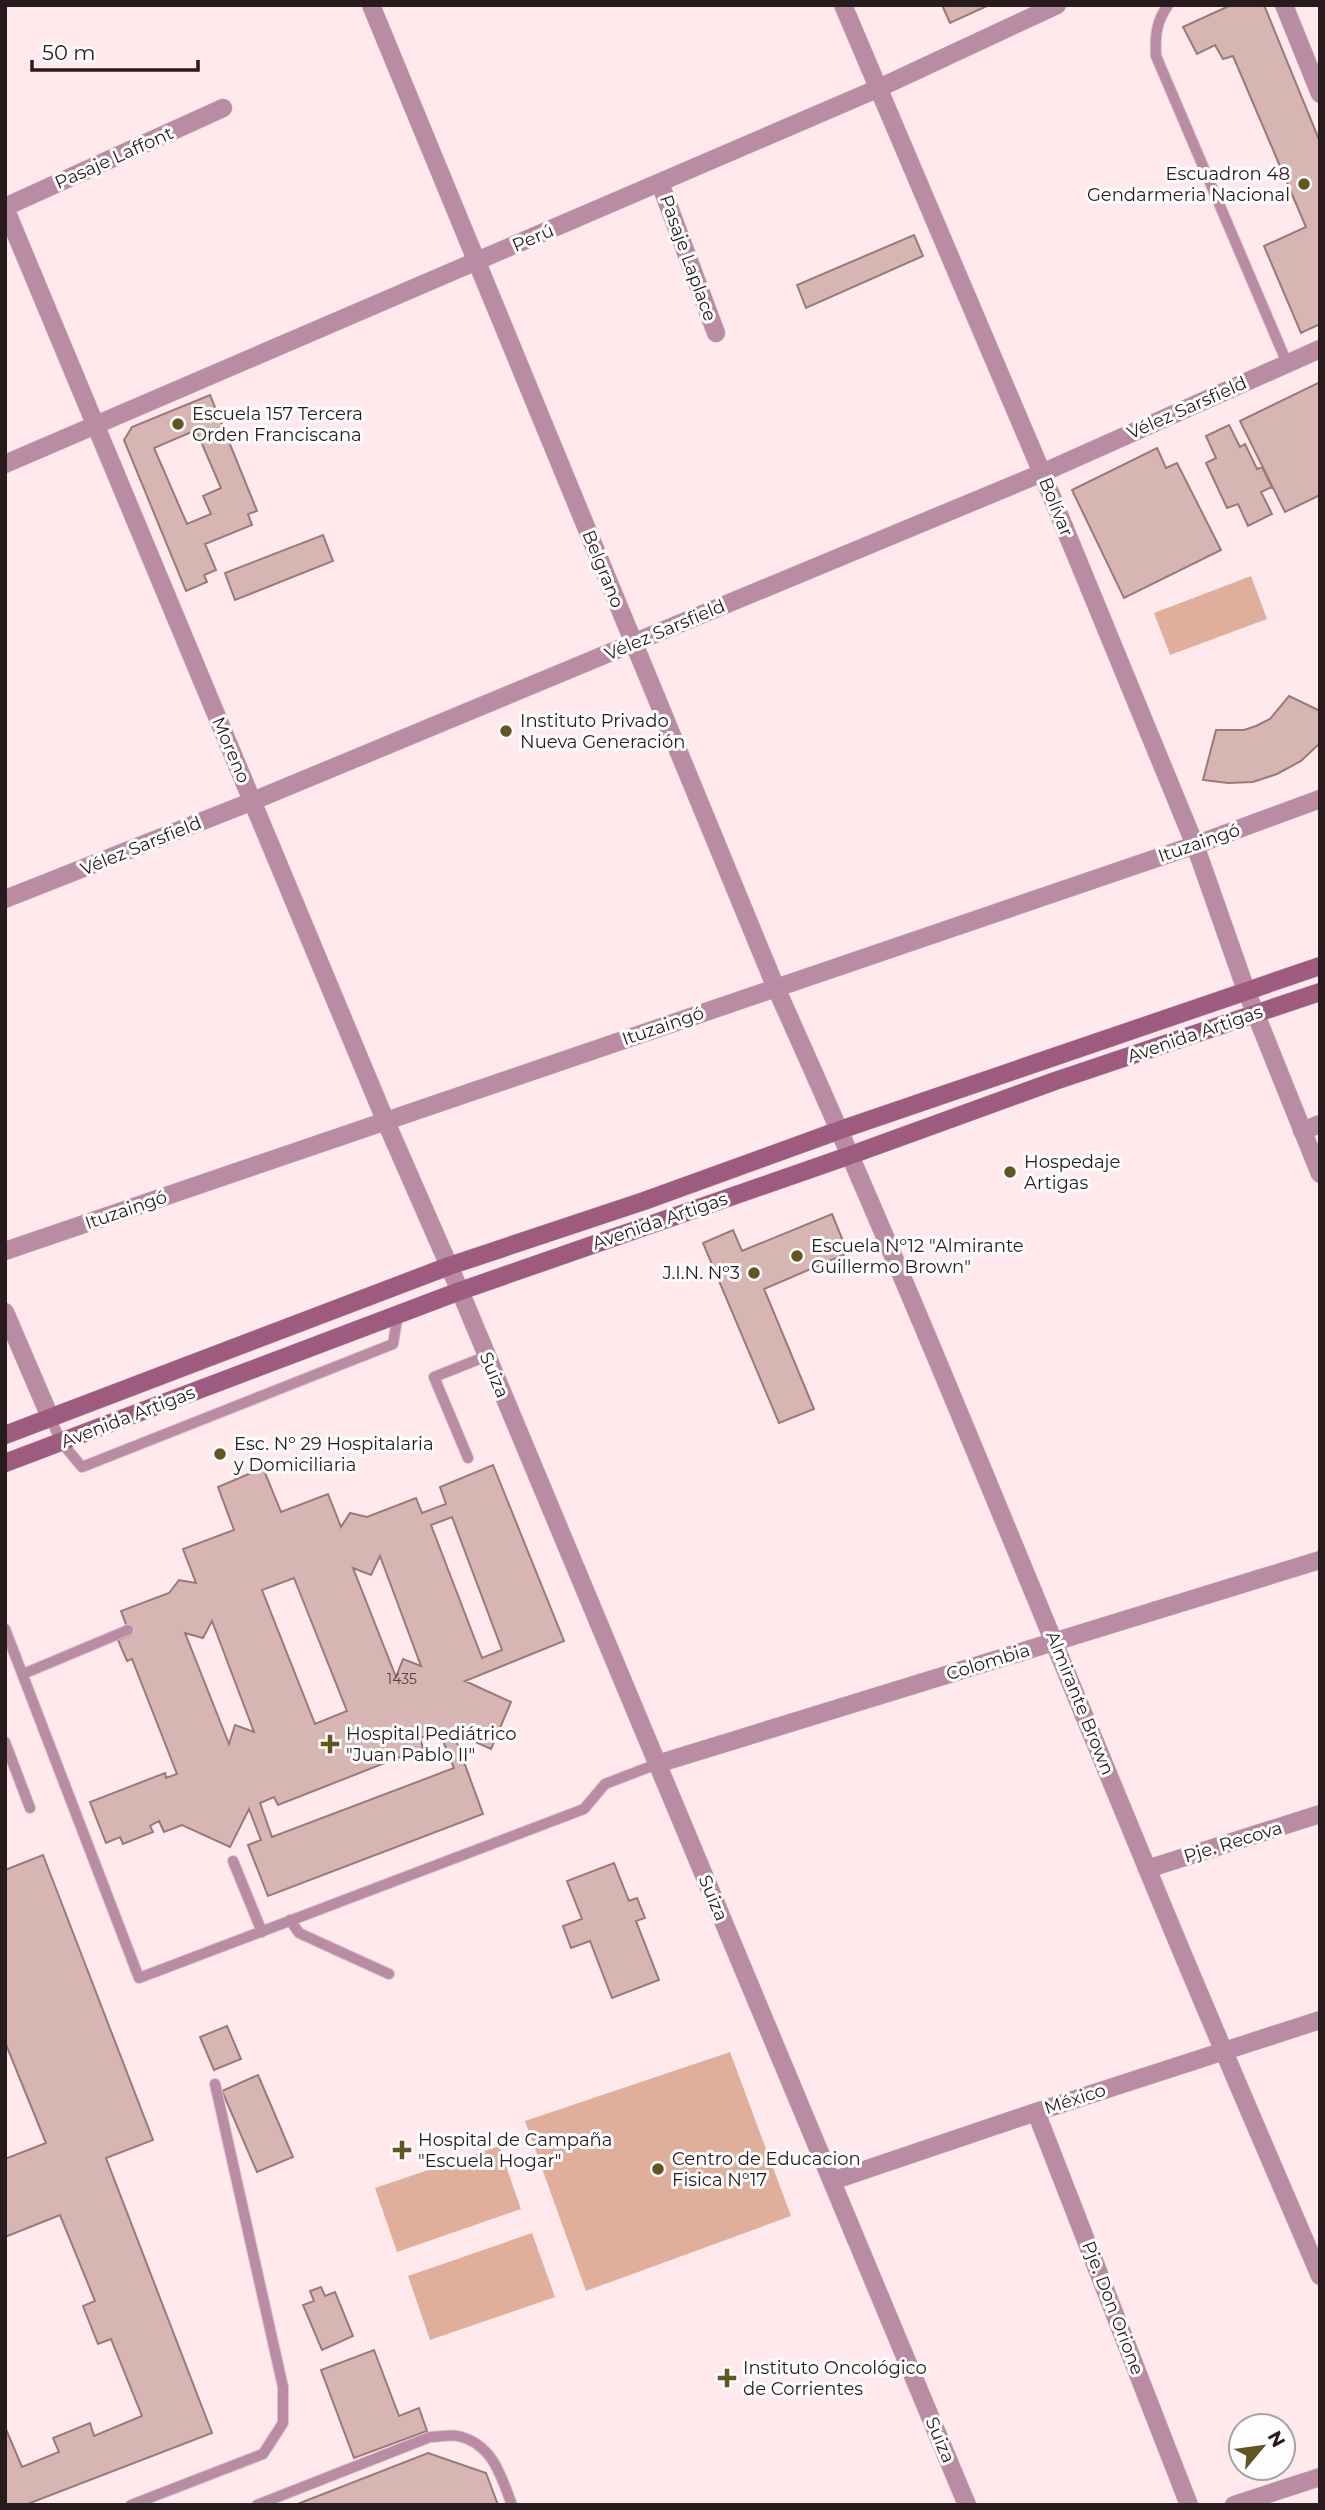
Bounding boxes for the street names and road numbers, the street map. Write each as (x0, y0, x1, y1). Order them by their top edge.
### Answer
street label: Pasaje Laffont (51, 122, 177, 194)
street label: Pasaje Laplace (655, 192, 721, 324)
street label: Perú (509, 219, 557, 257)
street label: Vélez Sarsfield (1124, 372, 1250, 444)
street label: Bolívar (1034, 474, 1078, 540)
street label: Belgrano (577, 527, 629, 611)
street label: Vélez Sarsfield (602, 595, 728, 665)
street label: Moreno (207, 714, 255, 786)
street label: Vélez Sarsfield (77, 812, 205, 880)
street label: Ituzaingó (1155, 819, 1243, 867)
street label: Avenida Artigas (1124, 1000, 1266, 1067)
street label: Ituzaingó (619, 1002, 707, 1050)
street label: Ituzaingó (82, 1186, 170, 1234)
street label: Avenida Artigas (589, 1187, 731, 1254)
street label: Suiza (475, 1349, 513, 1401)
street label: Avenida Artigas (58, 1381, 198, 1453)
street label: Almirante Brown (1041, 1628, 1119, 1778)
street label: Colombia (943, 1639, 1033, 1685)
street label: Pje. Recova (1181, 1817, 1285, 1867)
street label: Suiza (694, 1872, 732, 1924)
street label: México (1041, 2079, 1109, 2119)
street label: Pje. Don Orione (1077, 2238, 1149, 2378)
street label: Suiza (921, 2414, 959, 2466)

